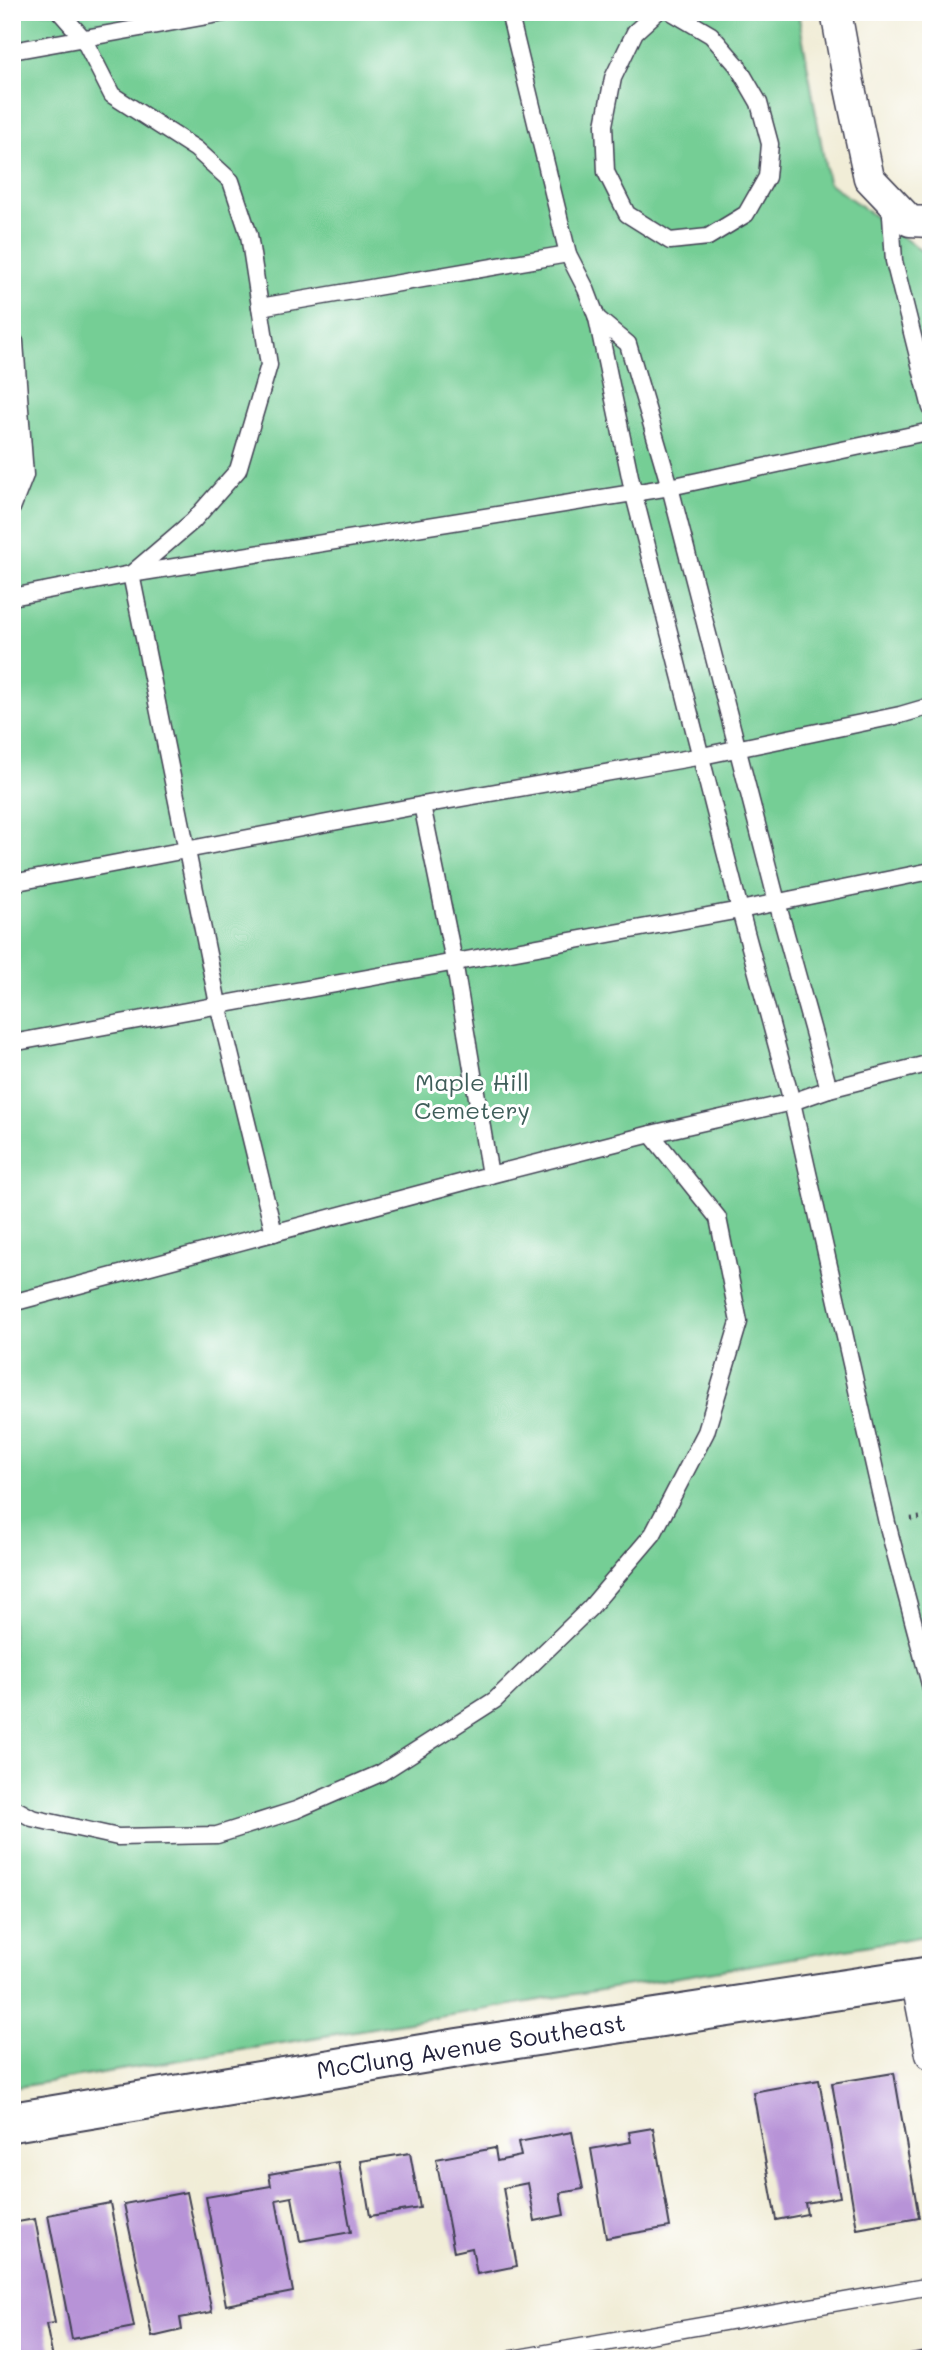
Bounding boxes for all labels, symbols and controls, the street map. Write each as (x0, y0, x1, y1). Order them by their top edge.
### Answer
park label: Maple Hill Cemetery (414, 1066, 530, 1125)
street label: McClung Avenue Southeast (314, 2006, 627, 2085)

